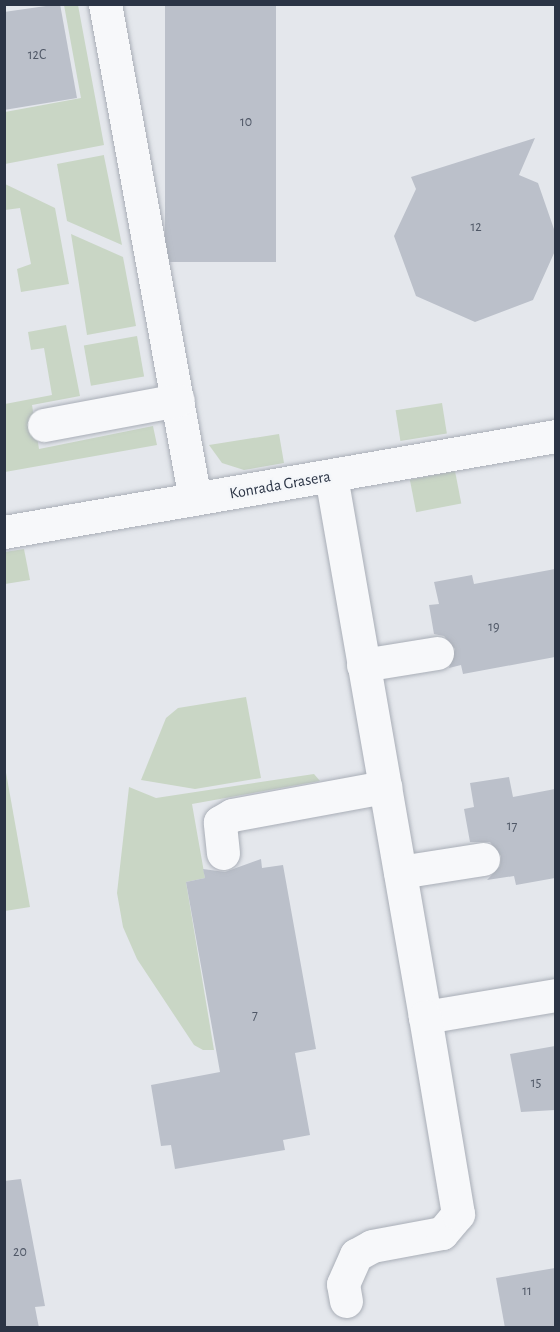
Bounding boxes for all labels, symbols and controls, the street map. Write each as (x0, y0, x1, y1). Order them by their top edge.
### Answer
house number: 12C (28, 47, 46, 63)
house number: 10 (240, 114, 252, 130)
house number: 12 (470, 219, 482, 235)
street label: Konrada Grasera (228, 467, 332, 503)
house number: 19 (488, 619, 500, 635)
house number: 17 (507, 818, 517, 834)
house number: 7 (252, 1007, 258, 1023)
house number: 15 (531, 1075, 541, 1091)
house number: 20 (13, 1244, 27, 1260)
house number: 11 (522, 1283, 532, 1299)

